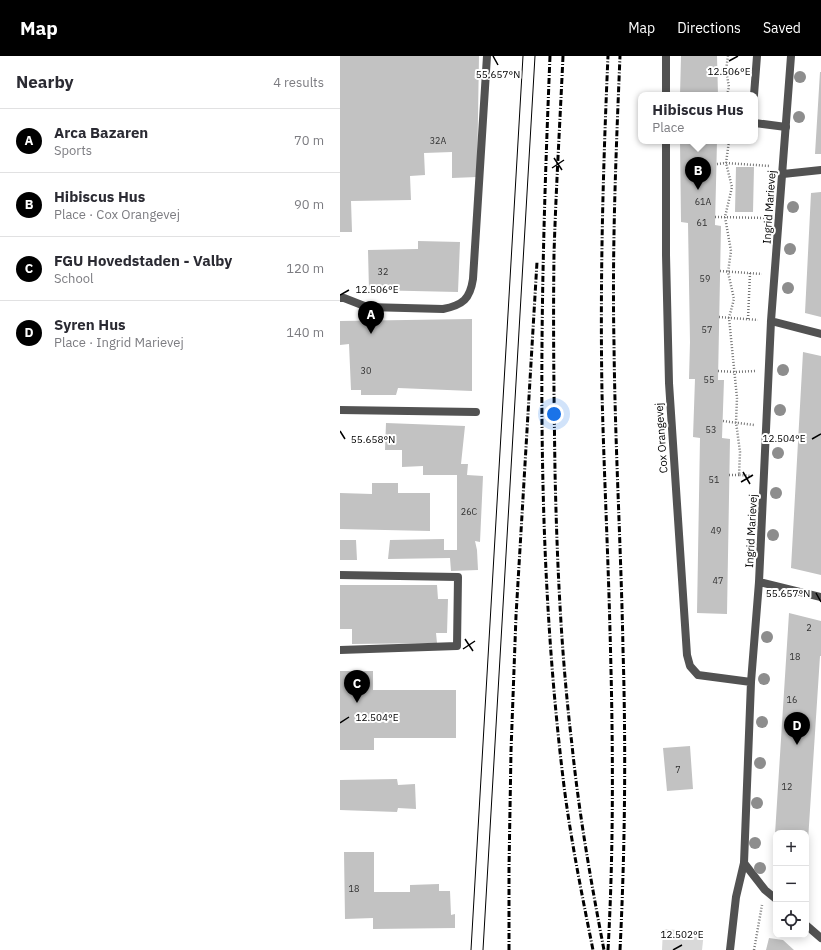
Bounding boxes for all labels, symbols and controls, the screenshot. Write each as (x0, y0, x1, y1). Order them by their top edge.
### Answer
text: Map (20, 16, 58, 40)
text: Map (628, 19, 655, 37)
text: Directions (677, 19, 741, 37)
text: Saved (763, 19, 801, 37)
text: 12.506°E (707, 65, 751, 78)
text: 55.657°N (476, 68, 520, 81)
text: Nearby (16, 71, 74, 93)
text: 4 results (273, 74, 324, 91)
popup (638, 92, 758, 144)
text: Hibiscus Hus (652, 100, 744, 119)
text: Place (652, 119, 684, 136)
text: Arca Bazaren (54, 123, 148, 142)
text: A (25, 132, 33, 149)
text: 70 m (294, 132, 324, 149)
house number: 32A (430, 135, 447, 146)
text: Sports (54, 142, 92, 159)
pin: B (685, 157, 711, 190)
street label: Ingrid Marievej (759, 170, 779, 244)
text: Hibiscus Hus (54, 187, 145, 206)
text: B (25, 196, 33, 213)
text: 90 m (294, 196, 324, 213)
house number: 61A (695, 196, 712, 207)
text: Place · Cox Orangevej (54, 206, 180, 223)
house number: 61 (697, 217, 707, 228)
text: FGU Hovedstaden - Valby (54, 251, 232, 270)
text: C (25, 260, 33, 277)
text: 120 m (286, 260, 324, 277)
house number: 32 (378, 266, 388, 277)
text: School (54, 270, 94, 287)
house number: 59 (700, 273, 710, 284)
text: 12.506°E (355, 283, 399, 296)
pin: A (358, 301, 384, 334)
text: Syren Hus (54, 315, 126, 334)
text: D (24, 324, 34, 341)
text: 140 m (286, 324, 324, 341)
house number: 57 (702, 324, 712, 335)
text: Place · Ingrid Marievej (54, 334, 184, 351)
house number: 30 (361, 365, 371, 376)
house number: 55 (704, 374, 714, 385)
street label: Cox Orangevej (652, 402, 670, 474)
your location (544, 404, 564, 424)
house number: 53 (706, 424, 716, 435)
text: 12.504°E (762, 432, 806, 445)
text: 55.658°N (351, 433, 395, 446)
house number: 51 (709, 474, 719, 485)
street label: Ingrid Marievej (742, 494, 760, 568)
house number: 26C (461, 506, 478, 517)
house number: 49 (711, 525, 721, 536)
house number: 47 (713, 575, 723, 586)
text: 55.657°N (766, 587, 810, 600)
house number: 2 (806, 622, 812, 633)
house number: 18 (790, 651, 800, 662)
pin: C (344, 670, 370, 703)
house number: 16 (787, 694, 797, 705)
text: 12.504°E (355, 711, 399, 724)
pin: D (784, 712, 810, 745)
house number: 7 (675, 764, 681, 775)
house number: 12 (782, 781, 792, 792)
map controls (773, 830, 809, 938)
button: + (773, 830, 809, 866)
button: − (773, 866, 809, 902)
house number: 18 (349, 883, 359, 894)
button: locate (773, 902, 809, 938)
text: 12.502°E (660, 928, 704, 941)

